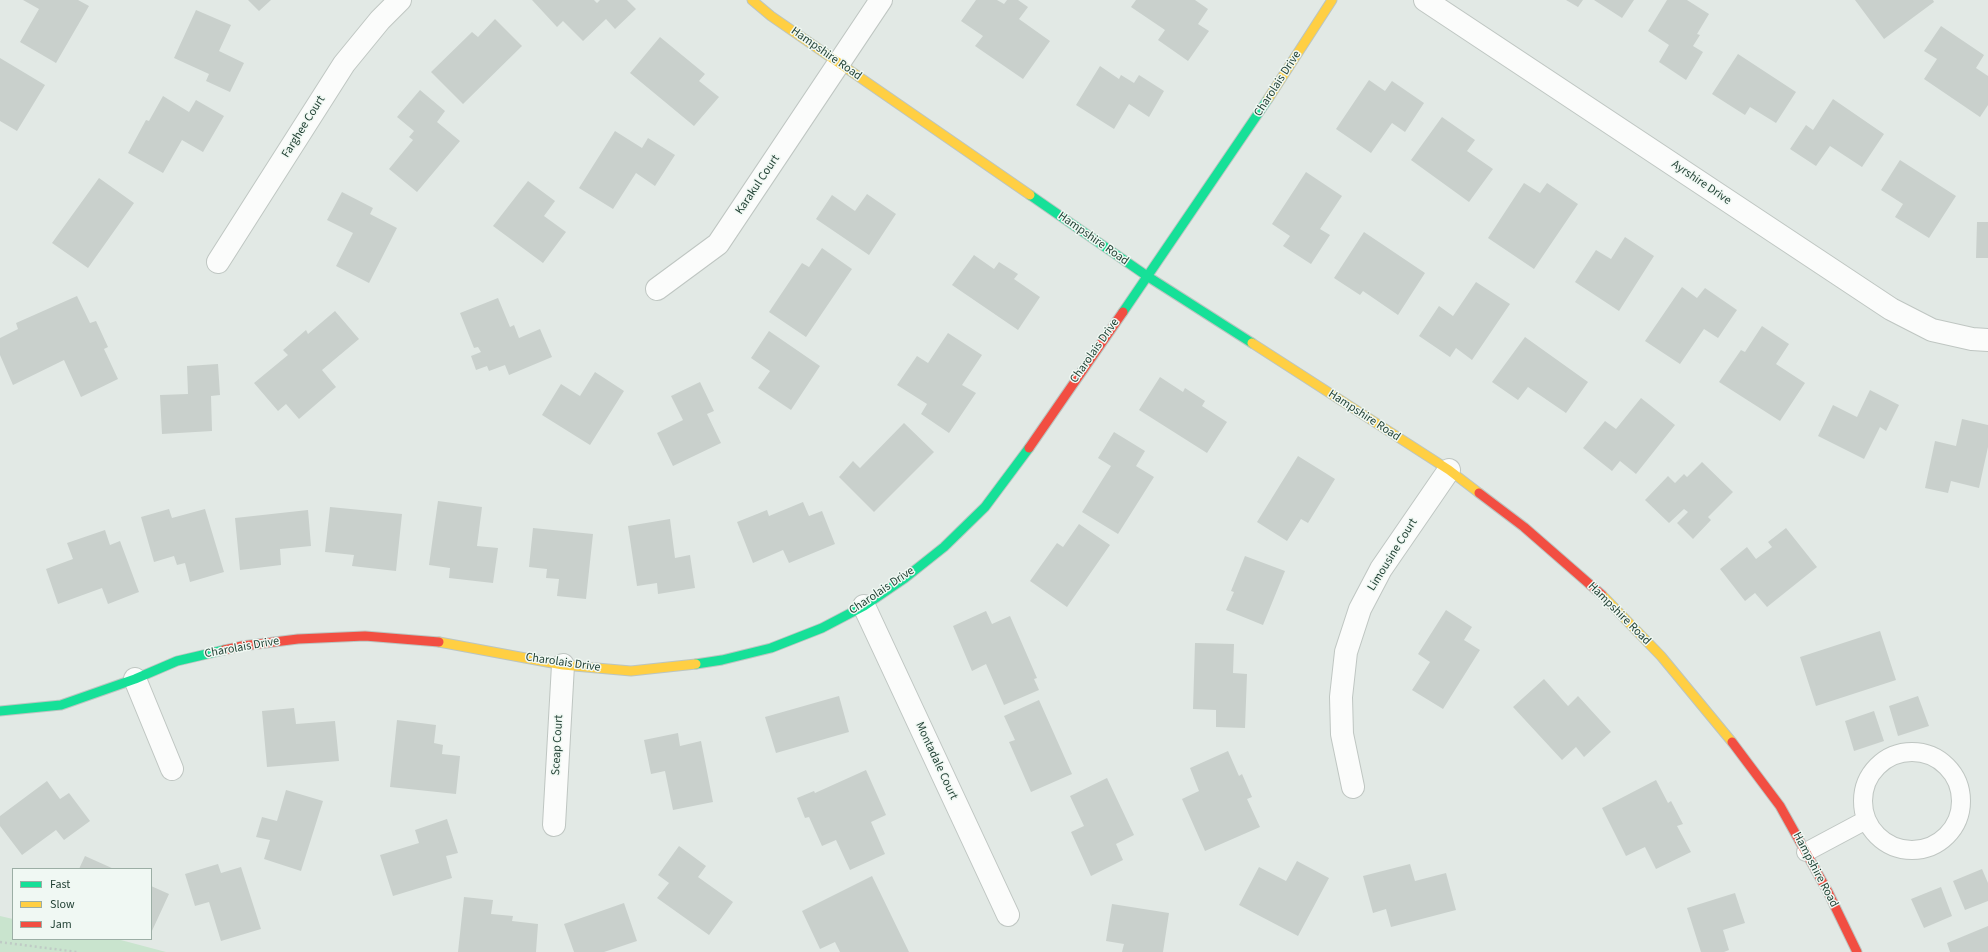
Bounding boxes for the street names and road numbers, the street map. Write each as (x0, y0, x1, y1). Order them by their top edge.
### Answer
street label: Hampshire Road (788, 24, 864, 84)
street label: Charolais Drive (1251, 48, 1305, 120)
street label: Farghee Court (279, 93, 329, 161)
street label: Karakul Court (733, 152, 783, 218)
street label: Ayrshire Drive (1668, 158, 1734, 208)
street label: Hampshire Road (1055, 209, 1131, 269)
street label: Charolais Drive (1067, 316, 1123, 386)
street label: Hampshire Road (1325, 387, 1403, 445)
street label: Limousine Court (1365, 516, 1421, 594)
street label: Charolais Drive (847, 564, 917, 618)
street label: Hampshire Road (1585, 580, 1653, 648)
street label: Charolais Drive (204, 634, 280, 662)
street label: Charolais Drive (525, 651, 601, 675)
street label: Sceap Court (549, 714, 567, 776)
street label: Montadale Court (912, 720, 960, 802)
street label: Hampshire Road (1789, 830, 1841, 910)

